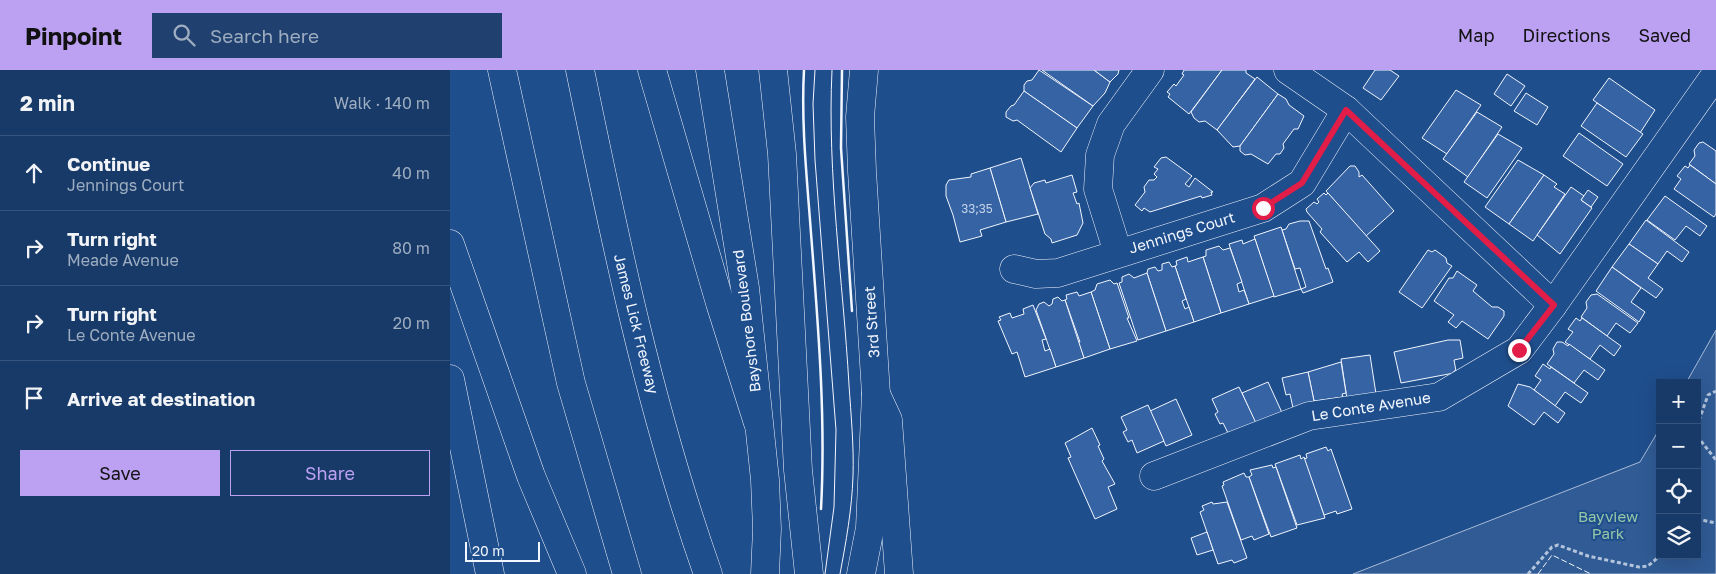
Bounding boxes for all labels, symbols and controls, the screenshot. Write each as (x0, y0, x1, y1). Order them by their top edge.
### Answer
search box (152, 13, 502, 58)
text: Pinpoint (25, 21, 122, 50)
icon: search (170, 21, 198, 49)
text: Search here (210, 24, 319, 47)
text: Map (1458, 24, 1494, 46)
text: Directions (1522, 24, 1610, 46)
text: Saved (1638, 24, 1691, 46)
text: 2 min (20, 90, 75, 116)
text: Walk · 140 m (334, 93, 430, 113)
text: Continue (67, 152, 150, 175)
icon: ahead (20, 159, 48, 187)
text: 40 m (392, 163, 430, 183)
text: Jennings Court (67, 175, 184, 195)
route start (1252, 197, 1275, 220)
house number: 33;35 (961, 201, 993, 216)
street label: Jennings Court (1126, 207, 1237, 257)
text: Turn right (67, 227, 157, 250)
icon: right (20, 234, 48, 262)
text: 80 m (392, 238, 430, 258)
street label: Bayshore Boulevard (728, 249, 764, 393)
text: Meade Avenue (67, 250, 179, 270)
street label: James Lick Freeway (611, 252, 663, 396)
street label: 3rd Street (860, 286, 882, 359)
text: Turn right (67, 302, 157, 325)
icon: right (20, 309, 48, 337)
text: 20 m (393, 313, 430, 333)
text: Le Conte Avenue (67, 325, 196, 345)
route end (1508, 339, 1531, 362)
map controls (1656, 379, 1701, 559)
button: + (1656, 379, 1701, 424)
icon: arrive (20, 384, 48, 412)
text: Arrive at destination (67, 387, 255, 410)
street label: Le Conte Avenue (1310, 388, 1432, 424)
button: − (1656, 424, 1701, 469)
button: Save (20, 450, 220, 496)
button: Share (230, 450, 430, 496)
button: locate (1656, 469, 1701, 514)
park label: Bayview Park (1578, 507, 1638, 542)
button: layers (1656, 514, 1701, 559)
scale bar (465, 539, 540, 562)
text: 20 m (472, 542, 505, 559)

